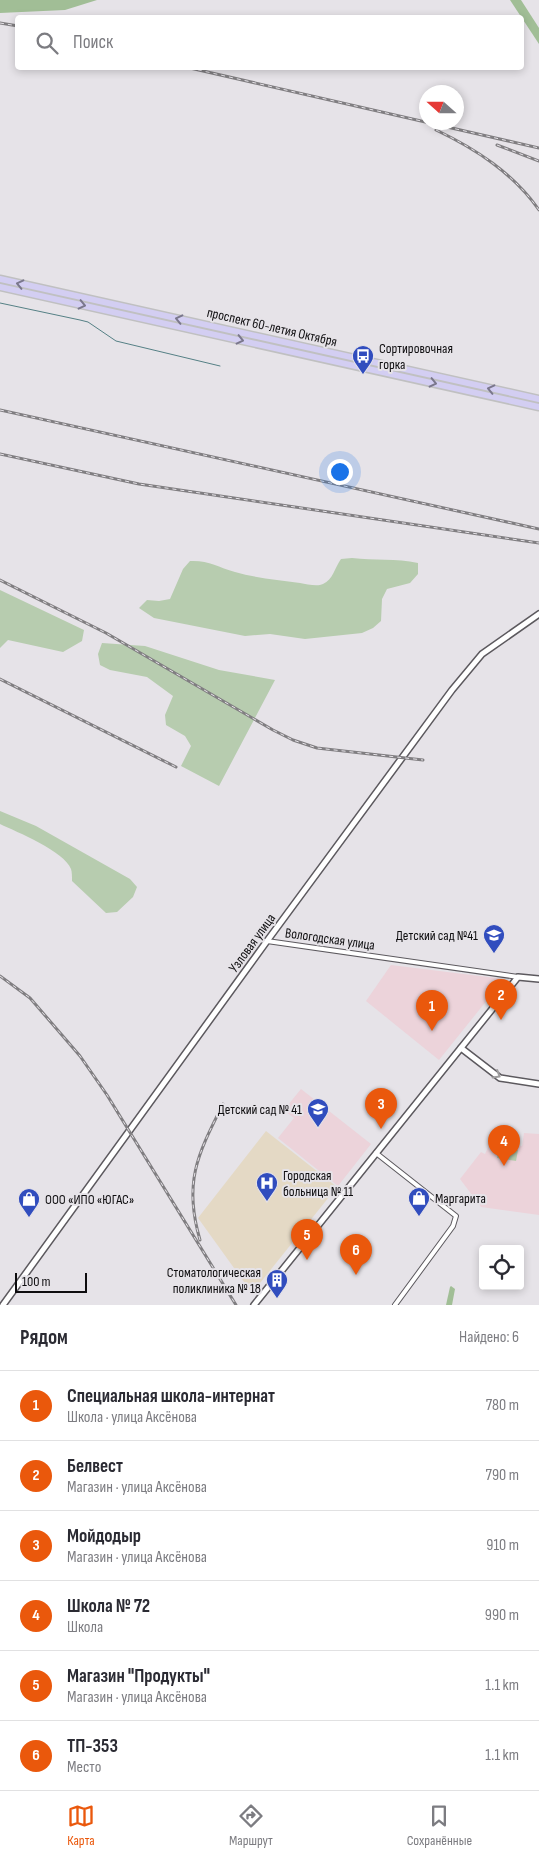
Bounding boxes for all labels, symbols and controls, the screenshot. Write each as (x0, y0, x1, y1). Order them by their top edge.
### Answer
search box (15, 15, 524, 70)
icon: search (33, 29, 61, 57)
text: Поиск (73, 31, 113, 54)
north arrow (419, 85, 464, 130)
one-way arrow (16, 279, 25, 290)
one-way arrow (77, 299, 86, 310)
street label: проспект 60-летия Октября (205, 304, 339, 350)
one-way arrow (175, 314, 184, 325)
one-way arrow (236, 334, 245, 345)
place label: Сортировочная горка (379, 340, 453, 373)
bus stop icon: Сортировочная горка (351, 344, 375, 375)
one-way arrow (429, 377, 438, 388)
one-way arrow (487, 384, 496, 394)
your location (327, 459, 353, 485)
street label: Узловая улица (225, 910, 279, 976)
school or university icon: Детский сад №41 (482, 923, 506, 954)
street label: Вологодская улица (284, 924, 376, 954)
place label: Детский сад №41 (396, 927, 478, 944)
pin: 2 (485, 979, 517, 1020)
pin: 1 (416, 990, 448, 1031)
one-way arrow (491, 1068, 500, 1078)
pin: 3 (365, 1088, 397, 1129)
school or university icon: Детский сад № 41 (306, 1097, 330, 1128)
place label: Детский сад № 41 (218, 1101, 302, 1118)
pin: 4 (488, 1125, 520, 1166)
place label: Городская больница № 11 (283, 1167, 353, 1200)
hospital icon: Городская больница № 11 (255, 1171, 279, 1202)
shop icon: Маргарита (407, 1186, 431, 1217)
shop icon: ООО «ИПО «ЮГАС» (17, 1187, 41, 1218)
place label: Маргарита (435, 1190, 486, 1207)
place label: ООО «ИПО «ЮГАС» (45, 1191, 134, 1208)
pin: 5 (291, 1219, 323, 1260)
pin: 6 (340, 1234, 372, 1275)
map controls (479, 1245, 524, 1290)
button: locate (479, 1245, 524, 1290)
place label: Стоматологическая поликлиника № 18 (167, 1264, 261, 1297)
building icon: Стоматологическая поликлиника № 18 (265, 1268, 289, 1299)
scale bar (15, 1270, 88, 1293)
text: 100 m (22, 1273, 51, 1290)
text: Рядом (20, 1325, 68, 1350)
text: Найдено: 6 (459, 1328, 519, 1347)
text: Специальная школа-интернат (67, 1385, 275, 1408)
text: 1 (33, 1396, 39, 1415)
text: 780 m (486, 1396, 519, 1415)
text: Школа · улица Аксёнова (67, 1408, 197, 1427)
text: Белвест (67, 1455, 123, 1478)
text: 2 (32, 1466, 40, 1485)
text: 790 m (486, 1466, 519, 1485)
text: Магазин · улица Аксёнова (67, 1478, 207, 1497)
text: Мойдодыр (67, 1525, 141, 1548)
text: 3 (32, 1536, 40, 1555)
text: 910 m (486, 1536, 519, 1555)
text: Магазин · улица Аксёнова (67, 1548, 207, 1567)
text: Школа № 72 (67, 1595, 150, 1618)
text: 4 (32, 1606, 40, 1625)
text: 990 m (485, 1606, 519, 1625)
text: Школа (67, 1618, 103, 1637)
text: Магазин "Продукты" (67, 1665, 210, 1688)
text: 5 (32, 1676, 40, 1695)
text: 1.1 km (485, 1676, 519, 1695)
text: Магазин · улица Аксёнова (67, 1688, 207, 1707)
text: ТП-353 (67, 1735, 118, 1758)
text: 6 (32, 1746, 40, 1765)
text: 1.1 km (485, 1746, 519, 1765)
text: Место (67, 1758, 101, 1777)
tab: Карта (67, 1802, 95, 1849)
tab: Маршрут (229, 1802, 273, 1849)
tab: Сохранённые (407, 1802, 472, 1849)

